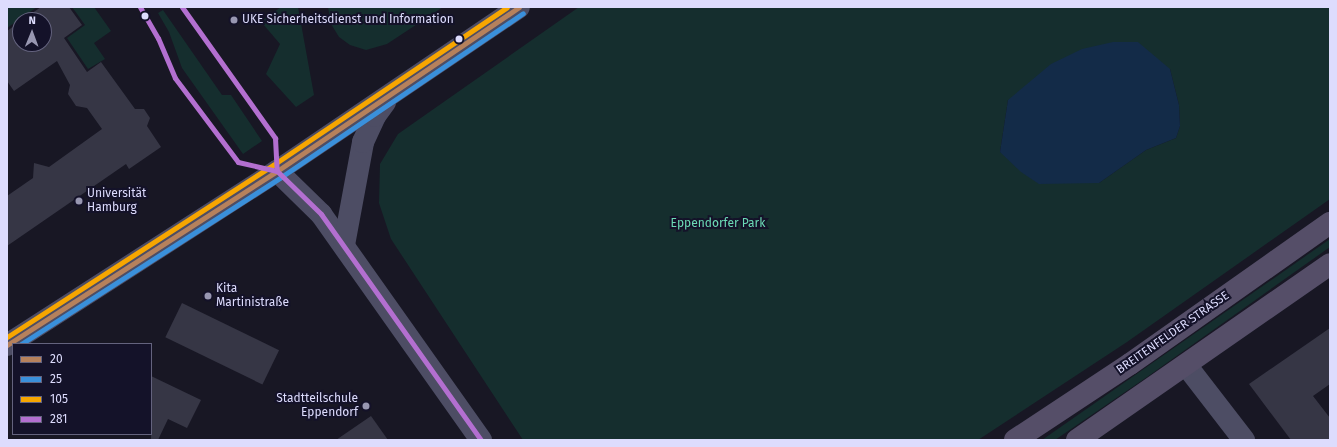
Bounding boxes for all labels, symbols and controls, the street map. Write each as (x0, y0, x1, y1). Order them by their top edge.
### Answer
unlabelled marker (140, 11, 150, 21)
north arrow (12, 12, 52, 52)
place label: UKE Sicherheitsdienst und Information (242, 13, 454, 27)
text: N (28, 14, 36, 27)
marker: UKE Sicherheitsdienst und Information (229, 15, 239, 25)
unlabelled marker (454, 34, 464, 44)
place label: Universität Hamburg (87, 187, 146, 215)
marker: Universität Hamburg (74, 196, 84, 206)
park label: Eppendorfer Park (671, 217, 765, 231)
place label: Kita Martinistraße (216, 282, 289, 310)
street label: BREITENFELDER STRASSE (1114, 289, 1232, 377)
marker: Kita Martinistraße (203, 291, 213, 301)
legend (12, 343, 152, 435)
text: 20 (50, 352, 63, 366)
text: 25 (50, 372, 62, 386)
text: 105 (50, 392, 68, 406)
place label: Stadtteilschule Eppendorf (276, 392, 358, 420)
marker: Stadtteilschule Eppendorf (361, 401, 371, 411)
text: 281 (50, 412, 67, 426)

